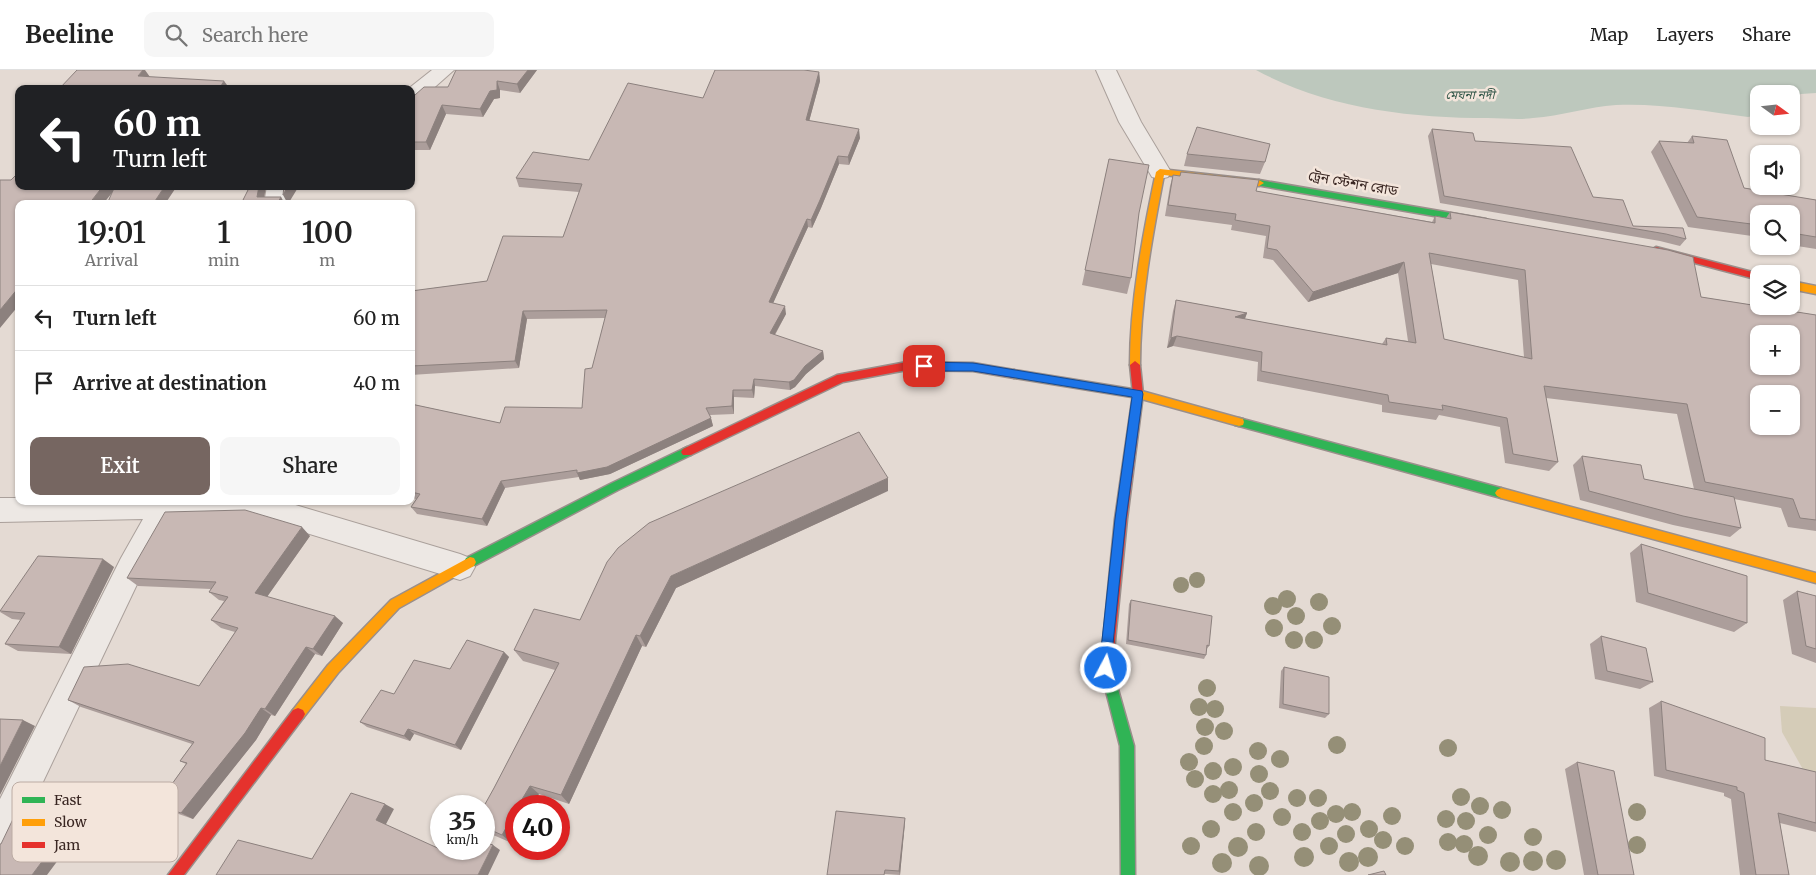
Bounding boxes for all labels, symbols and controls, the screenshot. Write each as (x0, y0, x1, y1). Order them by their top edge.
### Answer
search box (144, 12, 494, 57)
text: Beeline (25, 19, 114, 50)
icon: search (162, 21, 190, 49)
text: Search here (202, 23, 308, 47)
text: Map (1590, 23, 1628, 46)
text: Layers (1656, 23, 1714, 46)
text: Share (1742, 23, 1791, 46)
north arrow (1750, 85, 1800, 135)
map controls (1750, 85, 1800, 435)
water label: মেঘনা নদী (1445, 87, 1497, 102)
text: 60 m (113, 102, 201, 146)
icon: left (30, 105, 95, 170)
text: Turn left (113, 145, 207, 173)
button: sound (1750, 145, 1800, 195)
street label: ট্রেন স্টেশন রোড (1307, 166, 1400, 200)
button: search (1750, 205, 1800, 255)
text: 19:01 (77, 213, 146, 251)
text: 1 (217, 213, 231, 251)
text: 100 (301, 213, 353, 251)
text: Arrival (85, 250, 138, 270)
text: min (208, 250, 240, 270)
text: m (319, 250, 335, 270)
button: layers (1750, 265, 1800, 315)
icon: left (30, 304, 58, 332)
text: Turn left (73, 306, 157, 330)
text: 60 m (353, 306, 400, 330)
button: + (1750, 325, 1800, 375)
pin (903, 345, 945, 387)
icon: arrive (910, 352, 938, 380)
icon: arrive (30, 369, 58, 397)
text: Arrive at destination (73, 371, 267, 395)
text: 40 m (353, 371, 400, 395)
button: − (1750, 385, 1800, 435)
button: Exit (30, 437, 210, 495)
button: Share (220, 437, 400, 495)
position arrow (1079, 641, 1131, 693)
legend (12, 782, 178, 862)
text: Fast (54, 791, 82, 809)
speed limit sign: 40 (505, 795, 570, 860)
text: 35 (449, 805, 476, 837)
text: Slow (54, 813, 87, 831)
text: km/h (447, 832, 478, 847)
text: Jam (53, 836, 80, 854)

